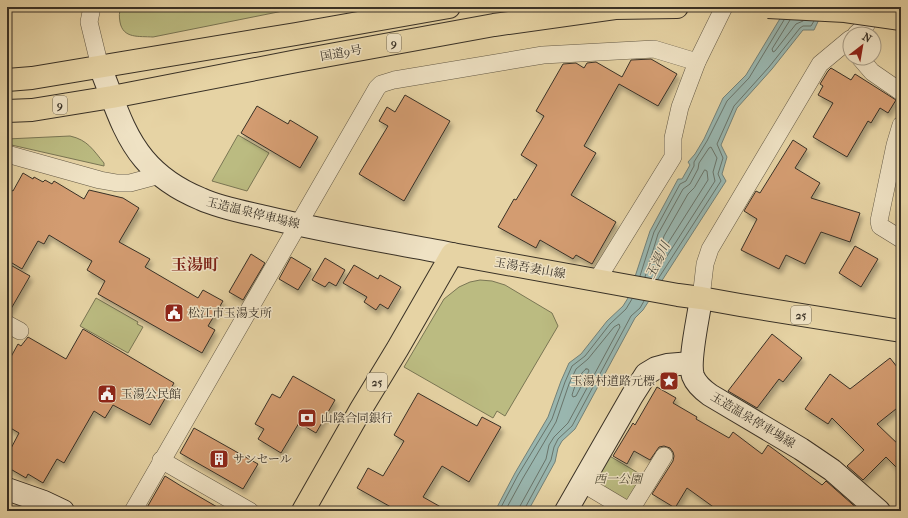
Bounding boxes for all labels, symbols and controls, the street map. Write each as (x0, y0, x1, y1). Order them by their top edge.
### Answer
north arrow (842, 26, 882, 66)
text: N (860, 30, 874, 46)
road number: 9 (387, 34, 401, 52)
street label: 国道9号 (319, 42, 363, 64)
road number: 9 (53, 96, 67, 114)
street label: 玉造温泉停車場線 (205, 195, 301, 231)
water label: 玉湯川 (642, 238, 674, 281)
district label: 玉湯町 (171, 255, 219, 274)
street label: 玉湯吾妻山線 (493, 255, 567, 281)
public building icon: 松江市玉湯支所 (163, 302, 185, 324)
place label: 松江市玉湯支所 (188, 306, 272, 320)
road number: 25 (791, 306, 811, 324)
place icon: 玉湯村道路元標 (658, 370, 680, 392)
road number: 25 (367, 373, 387, 391)
place label: 玉湯村道路元標 (571, 374, 655, 388)
public building icon: 玉湯公民館 (96, 383, 118, 405)
place label: 玉湯公民館 (121, 387, 181, 401)
street label: 玉造温泉停車場線 (708, 389, 798, 451)
bank icon: 山陰合同銀行 (296, 407, 318, 429)
place label: 山陰合同銀行 (321, 411, 393, 425)
building icon: サンセール (208, 448, 230, 470)
place label: サンセール (233, 452, 292, 466)
park label: 西一公園 (594, 472, 644, 486)

